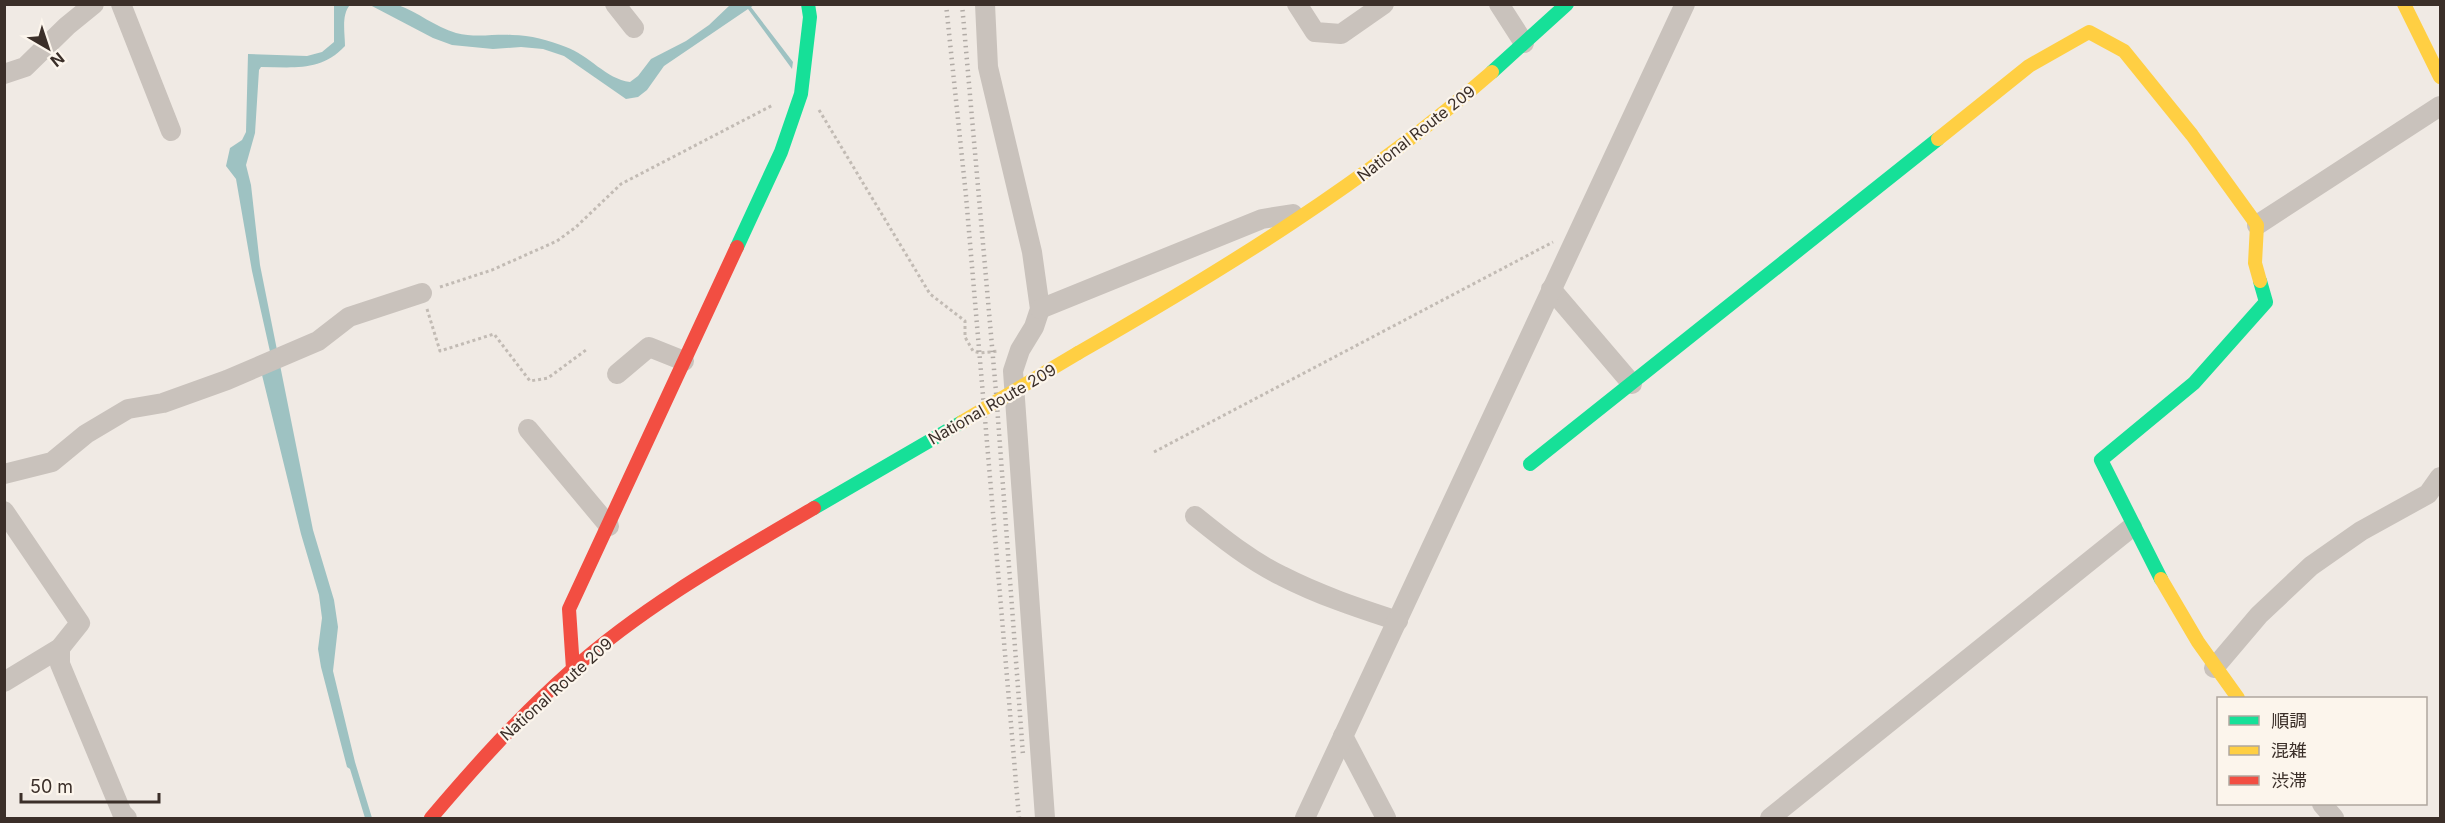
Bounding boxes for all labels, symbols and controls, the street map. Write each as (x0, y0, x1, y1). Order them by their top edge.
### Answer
north arrow (18, 18, 78, 78)
text: N (46, 48, 68, 71)
street label: National Route 209 (1353, 81, 1479, 185)
street label: National Route 209 (924, 359, 1060, 449)
street label: National Route 209 (496, 633, 616, 745)
legend (2217, 697, 2427, 805)
text: 順調 (2271, 710, 2307, 731)
text: 混雑 (2271, 740, 2307, 761)
scale bar (21, 766, 159, 804)
text: 渋滞 (2271, 770, 2307, 791)
text: 50 m (30, 776, 73, 797)

